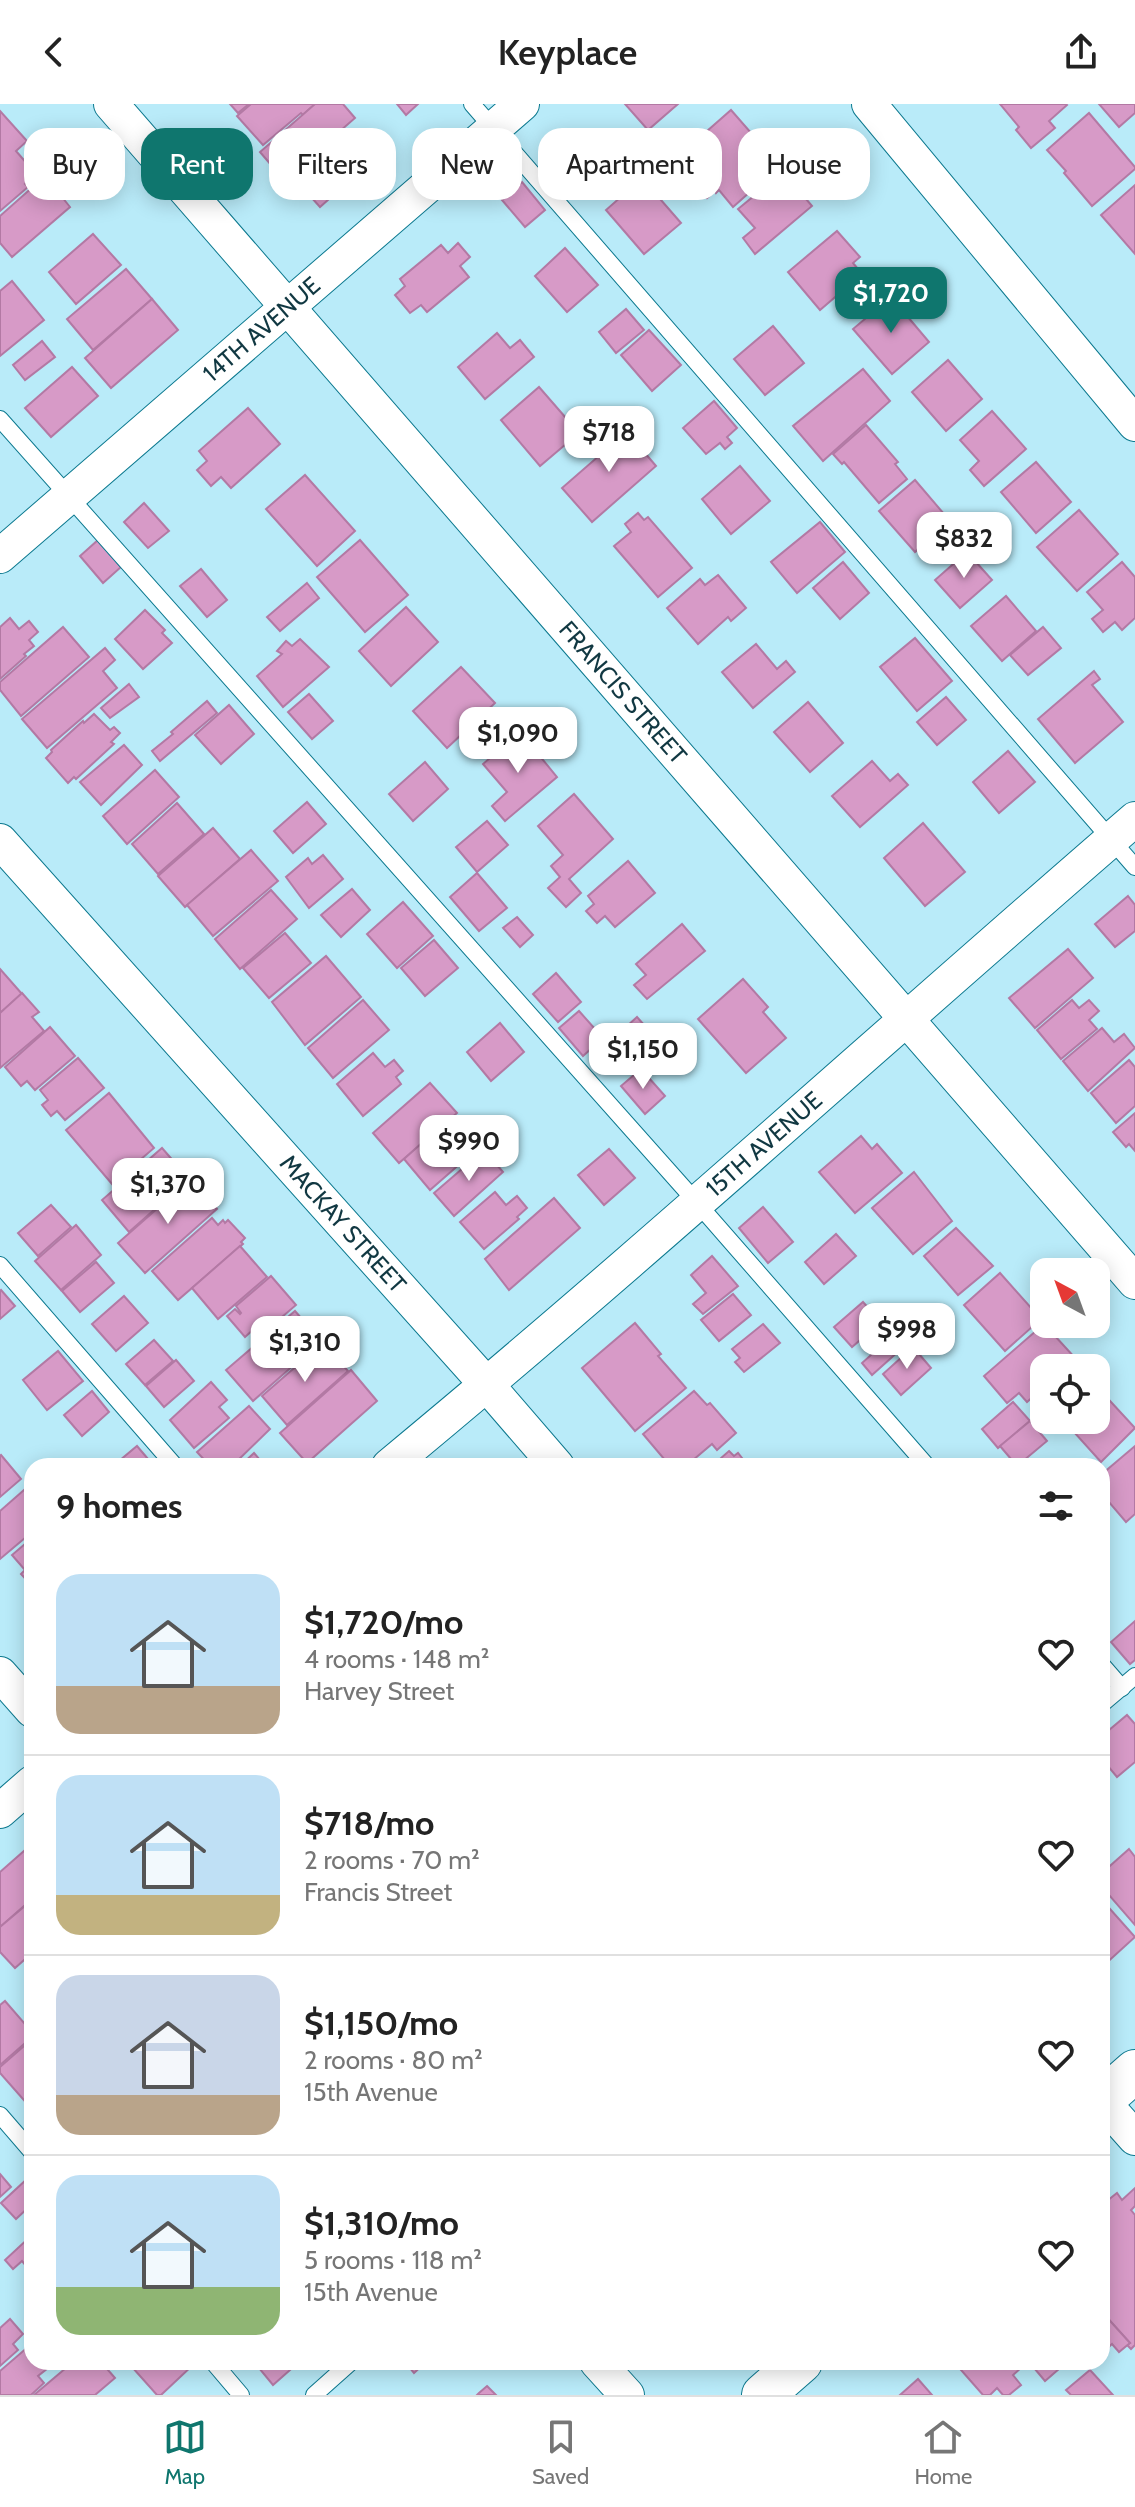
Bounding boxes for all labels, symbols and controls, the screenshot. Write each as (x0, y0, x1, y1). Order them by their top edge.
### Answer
icon: back (32, 30, 76, 74)
text: Keyplace (498, 30, 637, 74)
icon: share (1059, 30, 1103, 74)
chip: Buy (24, 128, 125, 200)
chip: Rent (141, 128, 253, 200)
chip: Filters (269, 128, 396, 200)
chip: New (412, 128, 522, 200)
chip: Apartment (538, 128, 722, 200)
chip: House (738, 128, 870, 200)
pin: $1,720 (826, 267, 956, 335)
street label: 14TH AVENUE (197, 271, 326, 388)
text: $1,720 (853, 277, 929, 309)
pin: $718 (562, 406, 656, 474)
text: $718 (582, 416, 636, 448)
pin: $832 (917, 512, 1011, 580)
text: $832 (935, 522, 993, 554)
street label: FRANCIS STREET (553, 615, 693, 770)
pin: $1,090 (453, 707, 583, 775)
text: $1,090 (477, 717, 559, 749)
pin: $1,150 (578, 1023, 708, 1091)
text: $1,150 (607, 1033, 679, 1065)
street label: 15TH AVENUE (699, 1085, 828, 1203)
pin: $990 (422, 1115, 516, 1183)
text: $990 (438, 1125, 500, 1157)
street label: MACKAY STREET (274, 1149, 413, 1299)
pin: $1,370 (103, 1158, 233, 1226)
text: $1,370 (130, 1168, 206, 1200)
north arrow (1030, 1258, 1110, 1338)
map controls (1030, 1258, 1110, 1434)
pin: $998 (860, 1303, 954, 1371)
text: $998 (877, 1313, 937, 1345)
pin: $1,310 (240, 1316, 370, 1384)
text: $1,310 (269, 1326, 341, 1358)
button: locate (1030, 1354, 1110, 1434)
icon: filters (1034, 1484, 1078, 1528)
text: 9 homes (56, 1485, 182, 1527)
text: $1,720/mo (304, 1601, 463, 1643)
icon: home (120, 1606, 216, 1702)
icon: heart (1034, 1632, 1078, 1676)
text: 4 rooms · 148 m² (304, 1643, 489, 1675)
text: Harvey Street (304, 1675, 454, 1707)
text: $718/mo (304, 1802, 434, 1844)
icon: home (120, 1807, 216, 1903)
icon: heart (1034, 1833, 1078, 1877)
text: 2 rooms · 70 m² (304, 1844, 480, 1876)
text: Francis Street (304, 1876, 452, 1908)
text: $1,150/mo (304, 2002, 458, 2044)
icon: home (120, 2007, 216, 2103)
icon: heart (1034, 2033, 1078, 2077)
text: 2 rooms · 80 m² (304, 2044, 483, 2076)
text: 15th Avenue (304, 2076, 438, 2108)
text: $1,310/mo (304, 2202, 459, 2244)
icon: home (120, 2207, 216, 2303)
icon: heart (1034, 2233, 1078, 2277)
text: 5 rooms · 118 m² (304, 2244, 482, 2276)
text: 15th Avenue (304, 2276, 438, 2308)
tab: Map (163, 2415, 207, 2490)
tab: Saved (532, 2415, 589, 2490)
tab: Home (914, 2415, 972, 2490)

